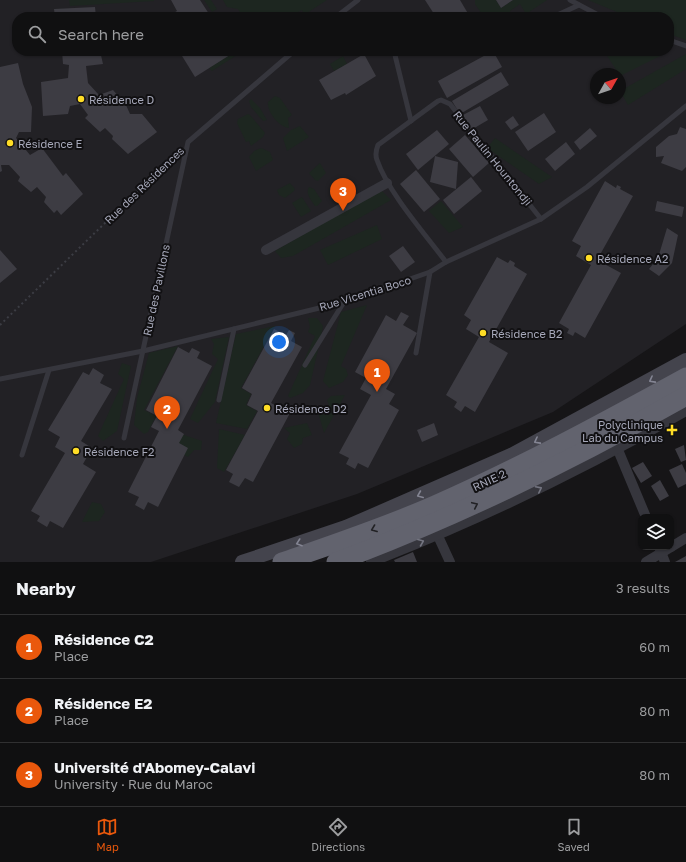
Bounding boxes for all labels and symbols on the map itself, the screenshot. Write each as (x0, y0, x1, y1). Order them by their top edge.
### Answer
north arrow (590, 68, 626, 104)
place label: Résidence D (89, 93, 155, 106)
marker: Résidence D (76, 94, 86, 104)
street label: Rue Paulin Hountondji (451, 108, 535, 208)
place label: Résidence E (18, 137, 83, 150)
marker: Résidence E (5, 138, 15, 148)
street label: Rue des Résidences (102, 144, 187, 226)
pin: 3 (330, 178, 356, 211)
street label: Rue des Pavillons (140, 243, 172, 337)
place label: Résidence A2 (597, 252, 668, 265)
marker: Résidence A2 (584, 253, 594, 263)
street label: Rue Vicentia Boco (318, 273, 413, 313)
place label: Résidence B2 (491, 327, 562, 340)
marker: Résidence B2 (478, 328, 488, 338)
your location (269, 332, 289, 352)
pin: 1 (364, 359, 390, 392)
one-way arrow (649, 375, 656, 382)
pin: 2 (154, 396, 180, 429)
place label: Résidence D2 (275, 402, 347, 415)
marker: Résidence D2 (262, 403, 272, 413)
place label: Polyclinique Lab du Campus (582, 418, 663, 444)
marker: Polyclinique Lab du Campus (666, 424, 678, 436)
one-way arrow (534, 436, 542, 443)
place label: Résidence F2 (84, 445, 155, 458)
marker: Résidence F2 (71, 446, 81, 456)
street label: RNIE 2 (470, 467, 508, 493)
one-way arrow (535, 487, 542, 494)
one-way arrow (416, 491, 423, 499)
one-way arrow (471, 502, 478, 510)
one-way arrow (371, 524, 379, 532)
one-way arrow (295, 538, 302, 547)
one-way arrow (417, 539, 424, 547)

